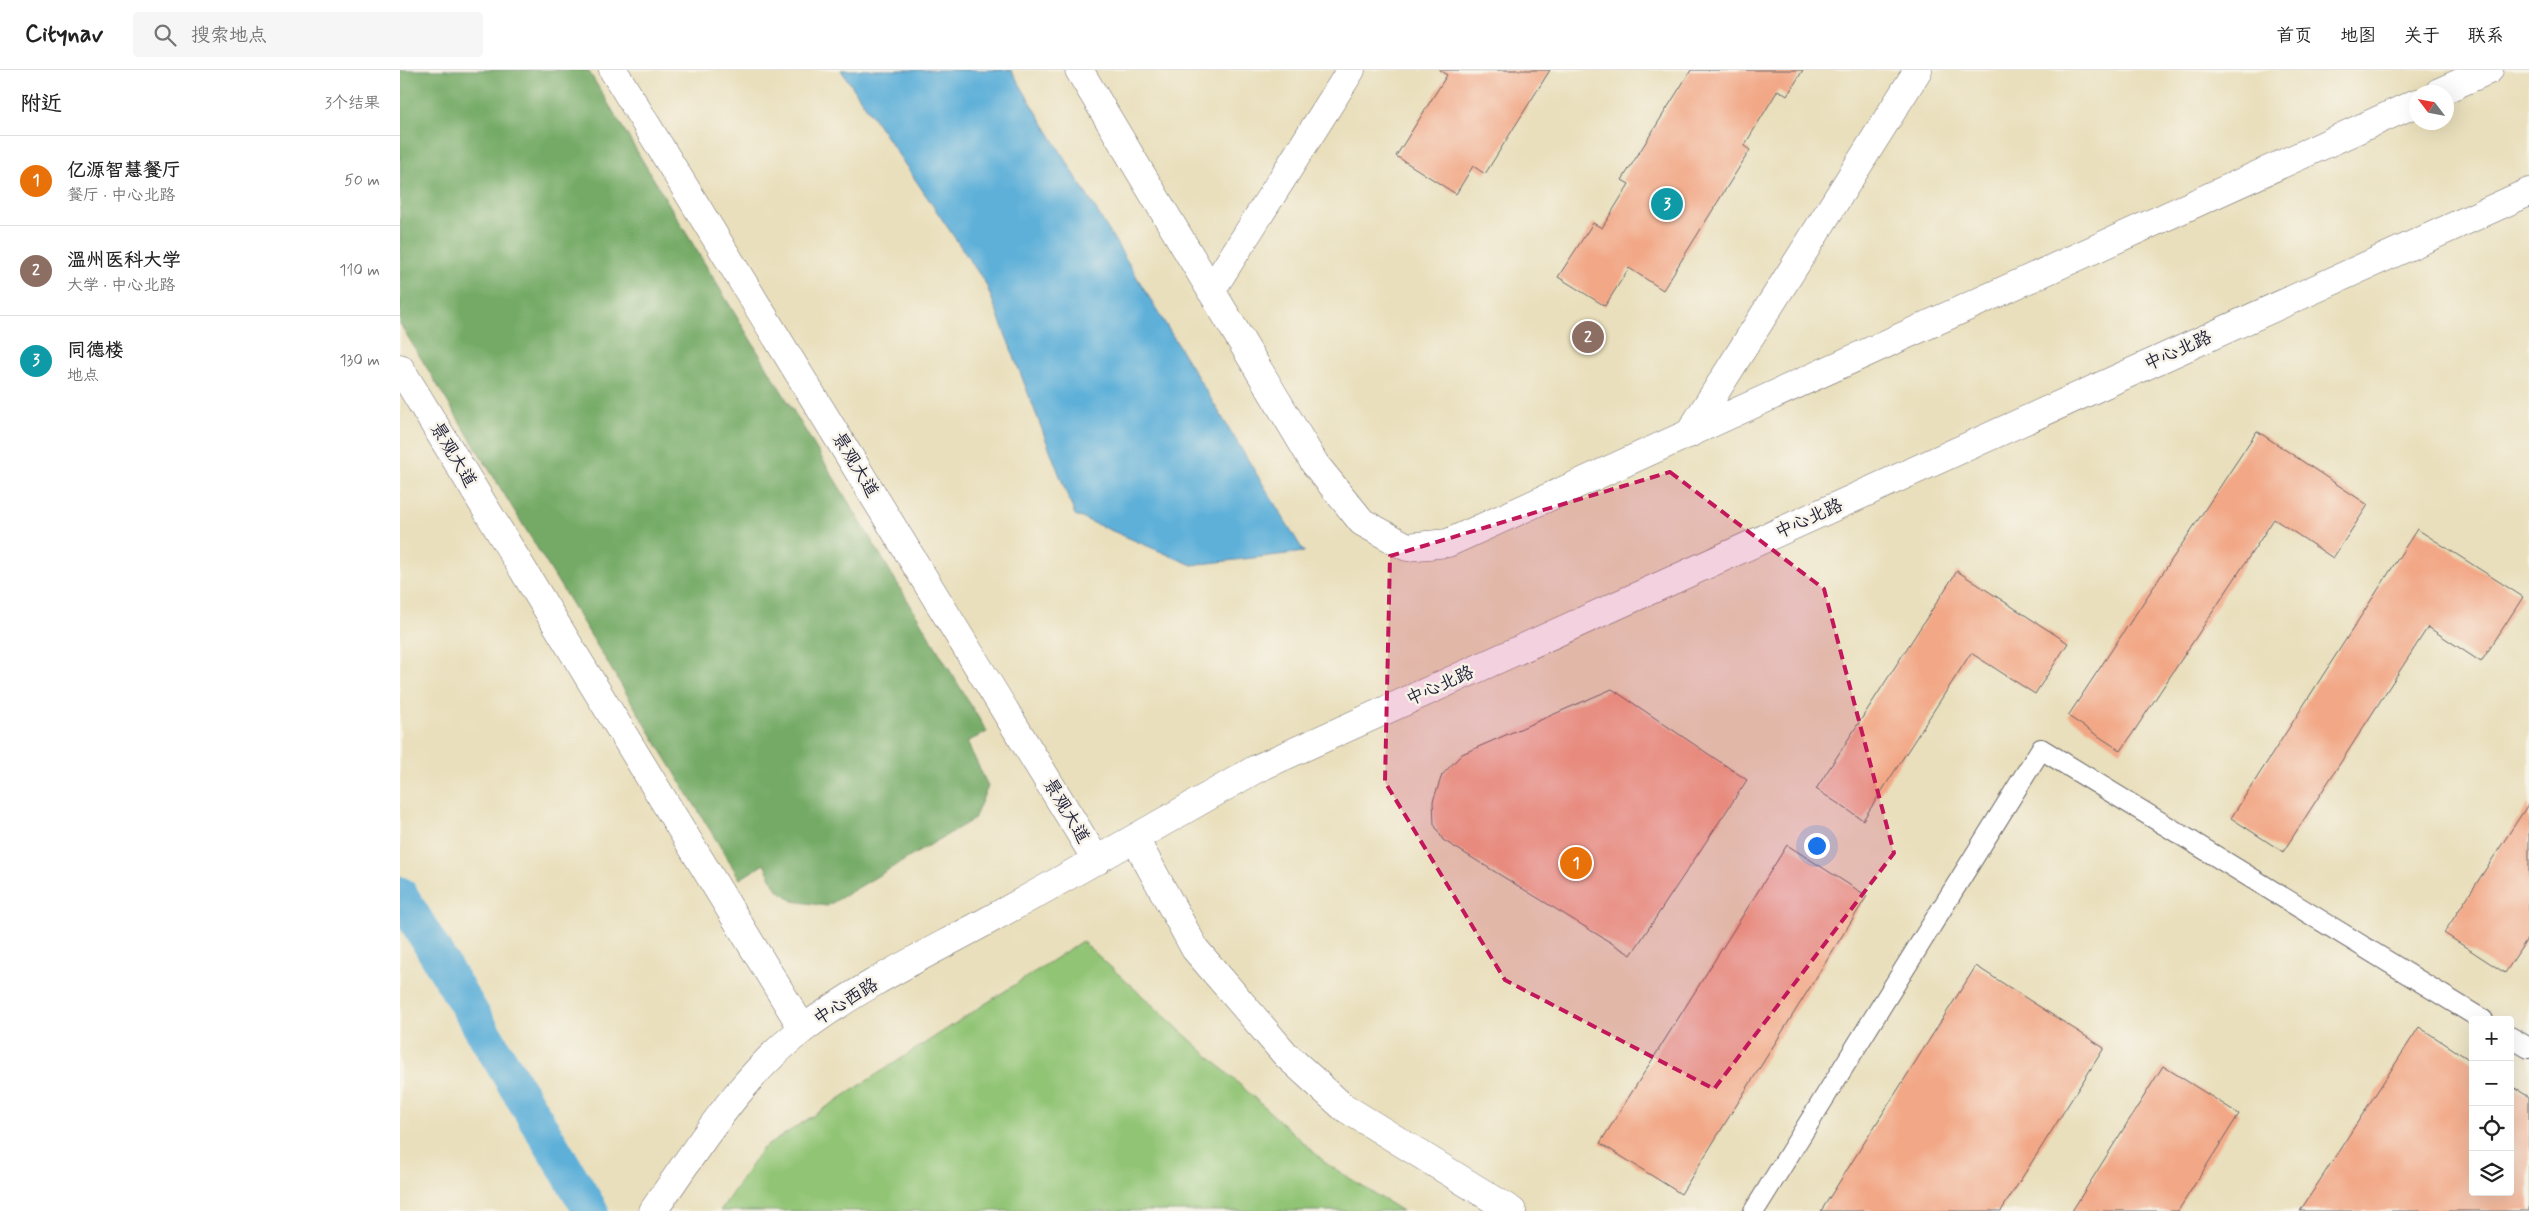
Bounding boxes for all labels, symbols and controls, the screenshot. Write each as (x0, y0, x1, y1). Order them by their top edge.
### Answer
search box (133, 12, 483, 57)
text: Citynav (25, 19, 103, 50)
icon: search (151, 21, 179, 49)
text: 搜索地点 (191, 23, 267, 48)
text: 首页 (2276, 24, 2312, 48)
text: 地图 (2340, 24, 2376, 48)
text: 关于 (2404, 24, 2440, 48)
text: 联系 (2468, 24, 2504, 48)
north arrow (2409, 85, 2454, 130)
text: 附近 (20, 90, 62, 118)
text: 3个结果 (325, 93, 380, 114)
text: 亿源智慧餐厅 (67, 158, 181, 183)
text: 1 (32, 170, 40, 191)
text: 50 m (344, 170, 380, 191)
text: 餐厅 · 中心北路 (67, 185, 175, 206)
pin: 3 (1651, 185, 1683, 223)
text: 温州医科大学 (67, 248, 181, 273)
text: 2 (32, 260, 40, 281)
text: 110 m (339, 260, 380, 281)
text: 大学 · 中心北路 (67, 275, 175, 296)
pin: 2 (1572, 318, 1604, 356)
street label: 中心北路 (2140, 325, 2216, 377)
text: 同德楼 (67, 338, 124, 363)
text: 3 (32, 350, 40, 371)
text: 130 m (339, 350, 380, 371)
text: 地点 (67, 365, 99, 386)
street label: 景观大道 (424, 418, 482, 492)
street label: 景观大道 (826, 428, 884, 502)
street label: 中心北路 (1771, 493, 1847, 545)
street label: 中心北路 (1402, 660, 1478, 712)
street label: 景观大道 (1037, 774, 1095, 848)
your location (1804, 833, 1830, 859)
pin: 1 (1560, 844, 1592, 882)
street label: 中心西路 (809, 973, 883, 1031)
map controls (2469, 1016, 2514, 1196)
button: + (2469, 1016, 2514, 1061)
button: − (2469, 1061, 2514, 1106)
button: locate (2469, 1106, 2514, 1151)
button: layers (2469, 1151, 2514, 1196)

